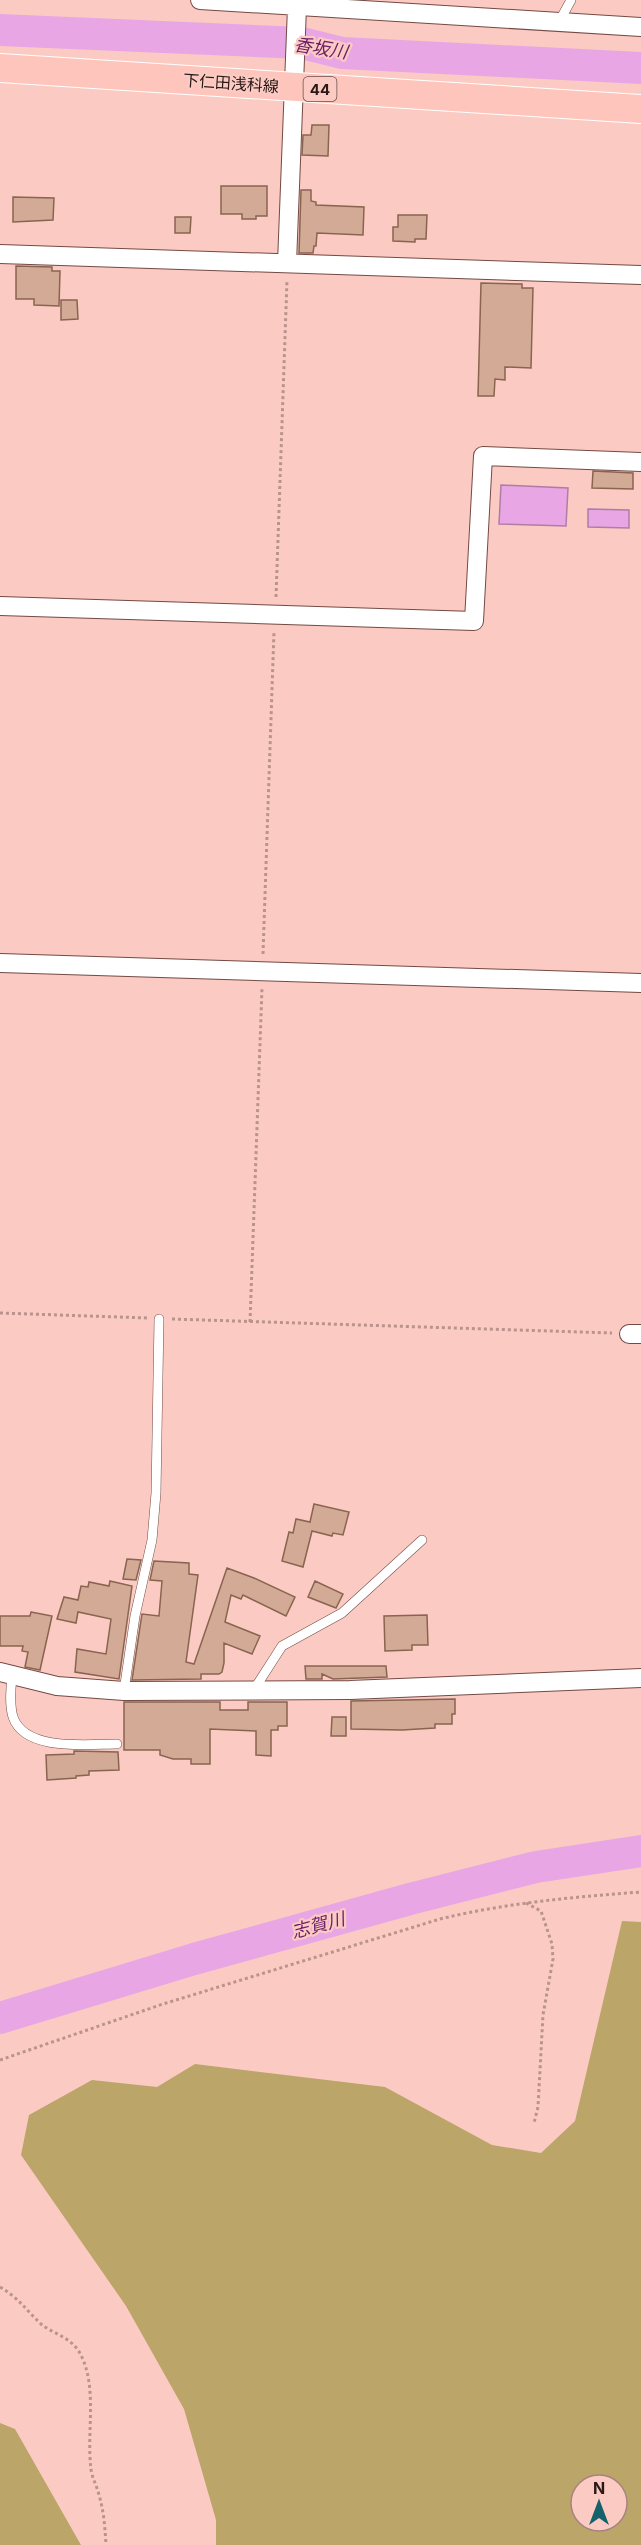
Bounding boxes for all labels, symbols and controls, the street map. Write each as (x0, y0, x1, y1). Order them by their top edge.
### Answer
water label: 香坂川 (293, 33, 351, 63)
street label: 下仁田浅科線 (182, 70, 280, 96)
road number: 44 (304, 77, 336, 101)
water label: 志賀川 (289, 1907, 349, 1942)
north arrow (569, 2473, 629, 2533)
text: N (593, 2478, 605, 2498)

